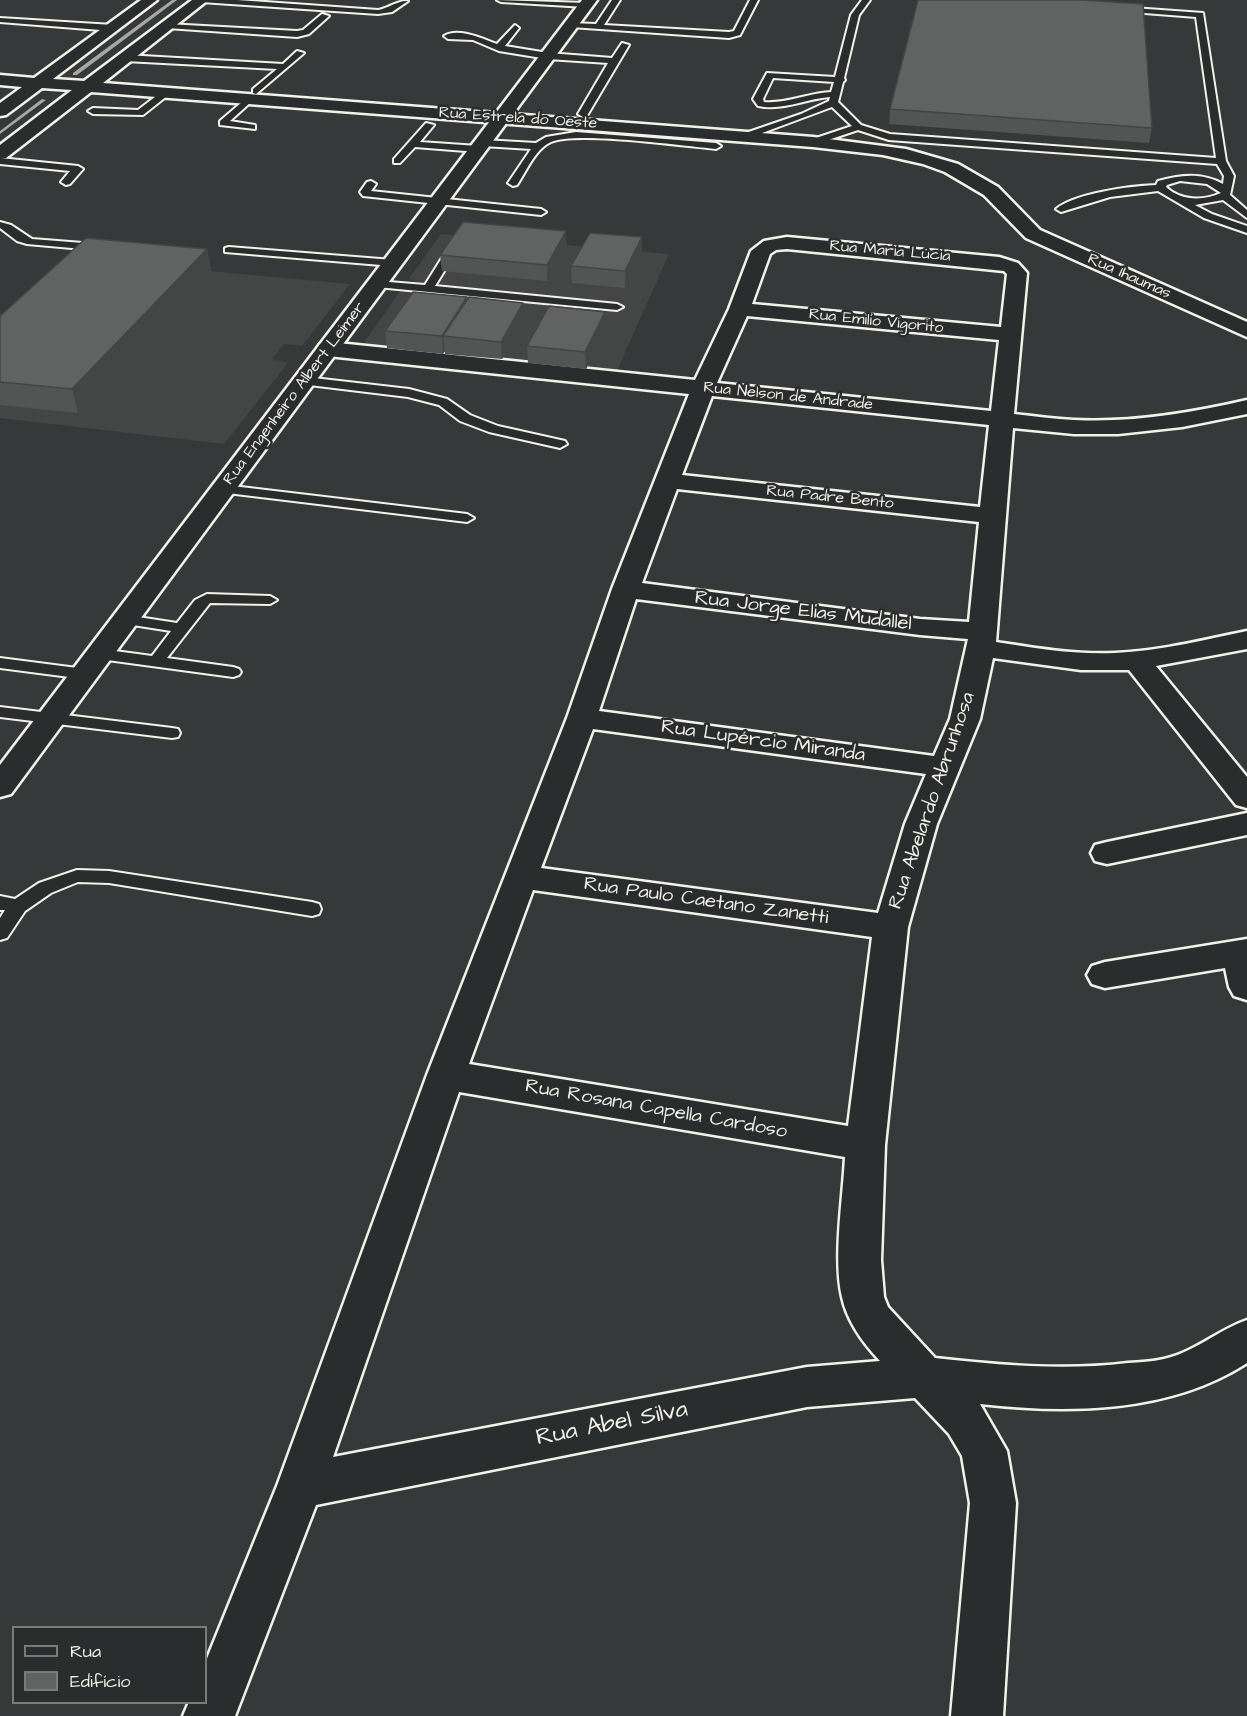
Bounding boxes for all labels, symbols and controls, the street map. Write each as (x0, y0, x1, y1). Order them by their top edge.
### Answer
street label: Rua Estrela do Oeste (438, 104, 598, 134)
street label: Rua Maria Lúcia (829, 237, 951, 267)
street label: Rua Ihaumas (1084, 250, 1174, 304)
street label: Rua Engenheiro Albert Leimer (220, 299, 370, 489)
street label: Rua Emilio Vigorito (808, 305, 944, 339)
street label: Rua Nelson de Andrade (702, 379, 874, 415)
street label: Rua Padre Bento (765, 482, 895, 514)
street label: Rua Jorge Elias Mudallel (693, 587, 913, 637)
street label: Rua Abelardo Abrunhosa (885, 689, 981, 913)
street label: Rua Lupércio Miranda (659, 716, 867, 768)
street label: Rua Paulo Caetano Zanetti (582, 873, 830, 931)
street label: Rua Rosana Capella Cardoso (523, 1075, 789, 1145)
street label: Rua Abel Silva (534, 1396, 690, 1454)
legend (12, 1626, 207, 1704)
text: Rua (70, 1639, 101, 1664)
text: Edifício (70, 1669, 130, 1694)

